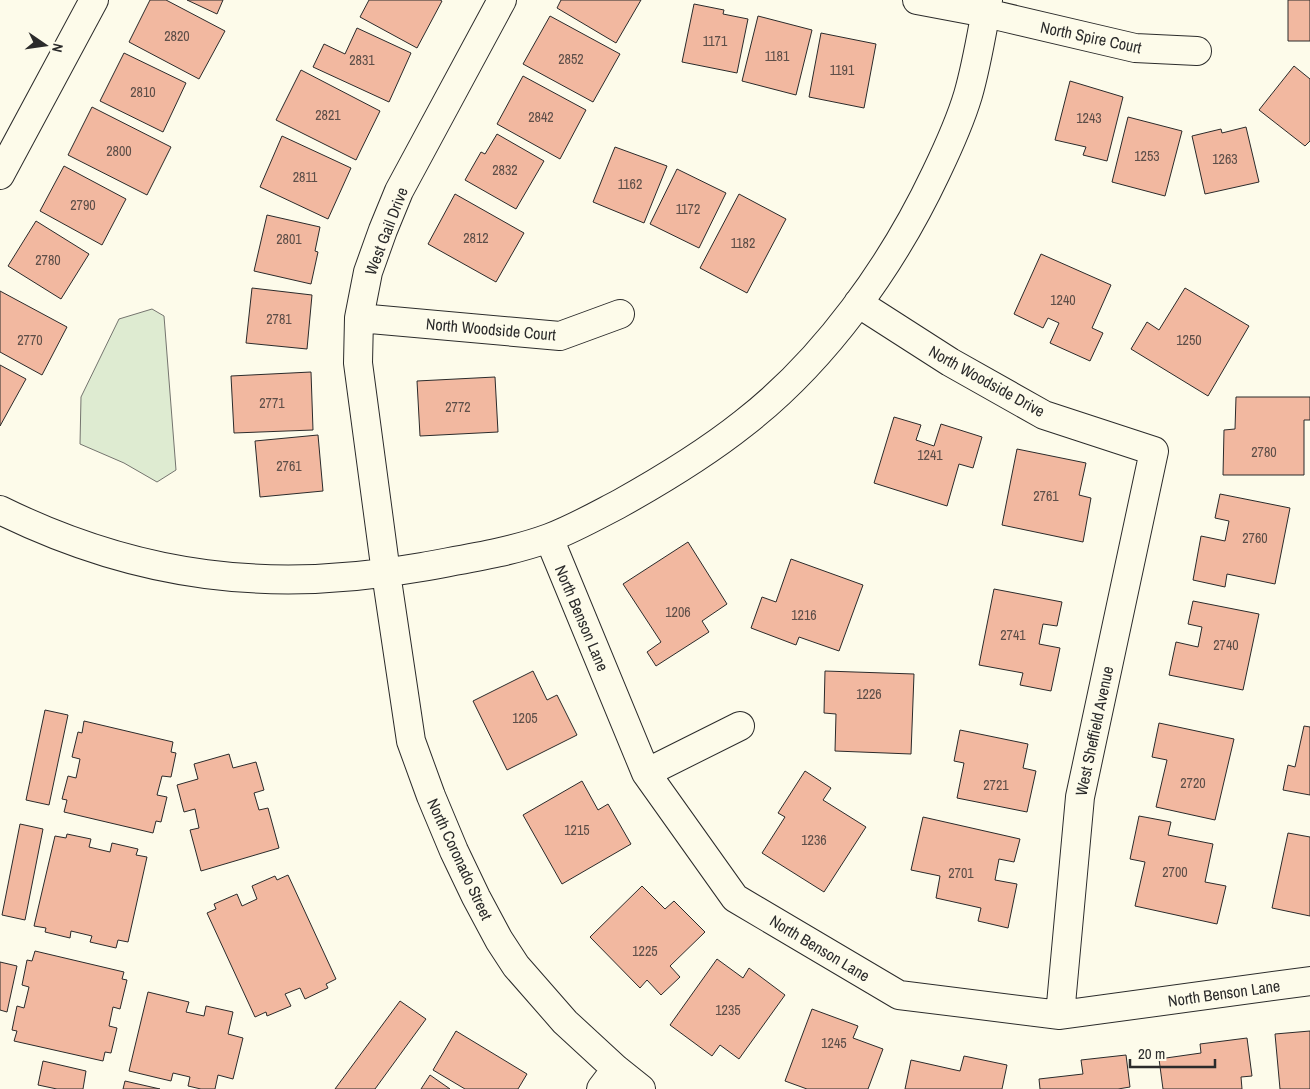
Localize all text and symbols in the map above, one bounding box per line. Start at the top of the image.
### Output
street label: North Spire Court [1038,16,1144,59]
north arrow [20,20,70,70]
house number: 2820 [164,27,190,45]
house number: 1171 [703,32,728,50]
text: N [48,42,67,54]
house number: 1181 [765,47,790,65]
house number: 2852 [558,50,584,68]
house number: 2831 [349,51,375,69]
house number: 1191 [830,61,855,79]
house number: 2810 [130,83,156,101]
house number: 2821 [315,106,341,124]
house number: 2842 [528,108,554,126]
house number: 1243 [1076,109,1102,127]
house number: 2800 [106,142,132,160]
house number: 1253 [1134,147,1160,165]
house number: 1263 [1212,150,1238,168]
house number: 2832 [492,161,518,179]
house number: 2811 [293,168,318,186]
house number: 1162 [618,175,642,193]
street label: West Gail Drive [359,184,413,278]
house number: 2790 [70,196,96,214]
house number: 1172 [676,200,700,218]
house number: 2812 [463,229,489,247]
house number: 2801 [276,230,302,248]
house number: 1182 [731,234,755,252]
house number: 2780 [35,251,61,269]
house number: 1240 [1050,291,1076,309]
house number: 2781 [266,310,292,328]
street label: North Woodside Court [425,312,557,346]
house number: 2770 [17,331,43,349]
house number: 1250 [1176,331,1202,349]
street label: North Woodside Drive [925,340,1049,422]
house number: 2771 [259,394,285,412]
house number: 2772 [445,398,471,416]
house number: 2780 [1251,443,1277,461]
house number: 1241 [917,446,943,464]
house number: 2761 [276,457,302,475]
house number: 2761 [1033,487,1059,505]
house number: 2760 [1242,529,1268,547]
street label: North Benson Lane [550,562,614,674]
house number: 1206 [665,603,691,621]
house number: 1216 [791,606,817,624]
house number: 2741 [1000,626,1026,644]
house number: 2740 [1213,636,1239,654]
street label: West Sheffield Avenue [1070,664,1118,798]
house number: 1226 [856,685,882,703]
house number: 1205 [512,709,538,727]
house number: 2720 [1180,774,1206,792]
house number: 2721 [983,776,1009,794]
street label: North Coronado Street [422,795,498,924]
house number: 1215 [564,821,590,839]
house number: 1236 [801,831,827,849]
house number: 2700 [1162,863,1188,881]
house number: 2701 [948,864,974,882]
street label: North Benson Lane [766,909,874,987]
house number: 1225 [632,942,658,960]
street label: North Benson Lane [1166,974,1282,1012]
house number: 1235 [715,1001,741,1019]
house number: 1245 [821,1034,847,1052]
scale bar [1130,1036,1215,1068]
text: 20 m [1138,1043,1165,1064]

